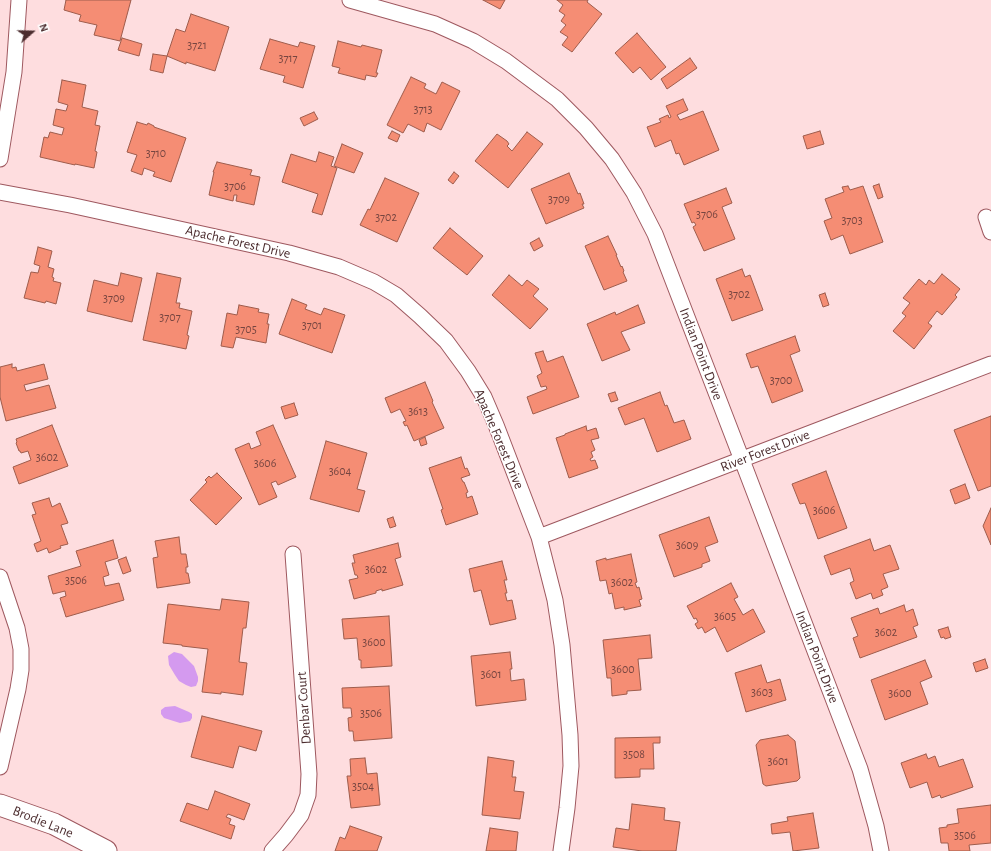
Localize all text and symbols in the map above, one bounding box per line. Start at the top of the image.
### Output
north arrow [12,12,52,52]
text: N [37,22,50,33]
house number: 3721 [187,38,207,52]
house number: 3717 [278,51,298,65]
house number: 3713 [413,102,433,116]
house number: 3710 [146,146,166,160]
house number: 3706 [224,179,246,193]
house number: 3709 [548,192,570,206]
house number: 3706 [696,207,718,221]
house number: 3702 [375,210,397,224]
house number: 3703 [841,213,863,227]
street label: Apache Forest Drive [184,222,292,262]
house number: 3702 [728,287,750,301]
house number: 3709 [103,291,125,305]
street label: Indian Point Drive [676,306,726,402]
house number: 3707 [159,310,181,324]
house number: 3701 [302,318,322,332]
house number: 3705 [235,322,257,336]
house number: 3700 [770,373,792,387]
street label: Apache Forest Drive [470,386,528,492]
house number: 3613 [408,404,428,418]
street label: River Forest Drive [718,426,812,476]
house number: 3602 [36,450,58,464]
house number: 3606 [254,456,276,470]
house number: 3604 [329,464,351,478]
house number: 3606 [813,503,835,517]
house number: 3609 [676,538,698,552]
house number: 3602 [365,562,387,576]
house number: 3506 [65,573,87,587]
house number: 3602 [611,575,633,589]
house number: 3605 [714,609,736,623]
street label: Indian Point Drive [792,609,842,705]
house number: 3602 [875,625,897,639]
house number: 3600 [362,635,386,649]
house number: 3600 [611,662,635,676]
house number: 3601 [480,667,502,681]
street label: Denbar Court [293,671,315,745]
house number: 3603 [751,685,773,699]
house number: 3600 [888,686,912,700]
house number: 3506 [360,706,382,720]
house number: 3508 [623,747,645,761]
house number: 3601 [767,754,789,768]
house number: 3504 [352,779,374,793]
street label: Brodie Lane [10,802,76,842]
house number: 3506 [954,828,976,842]

